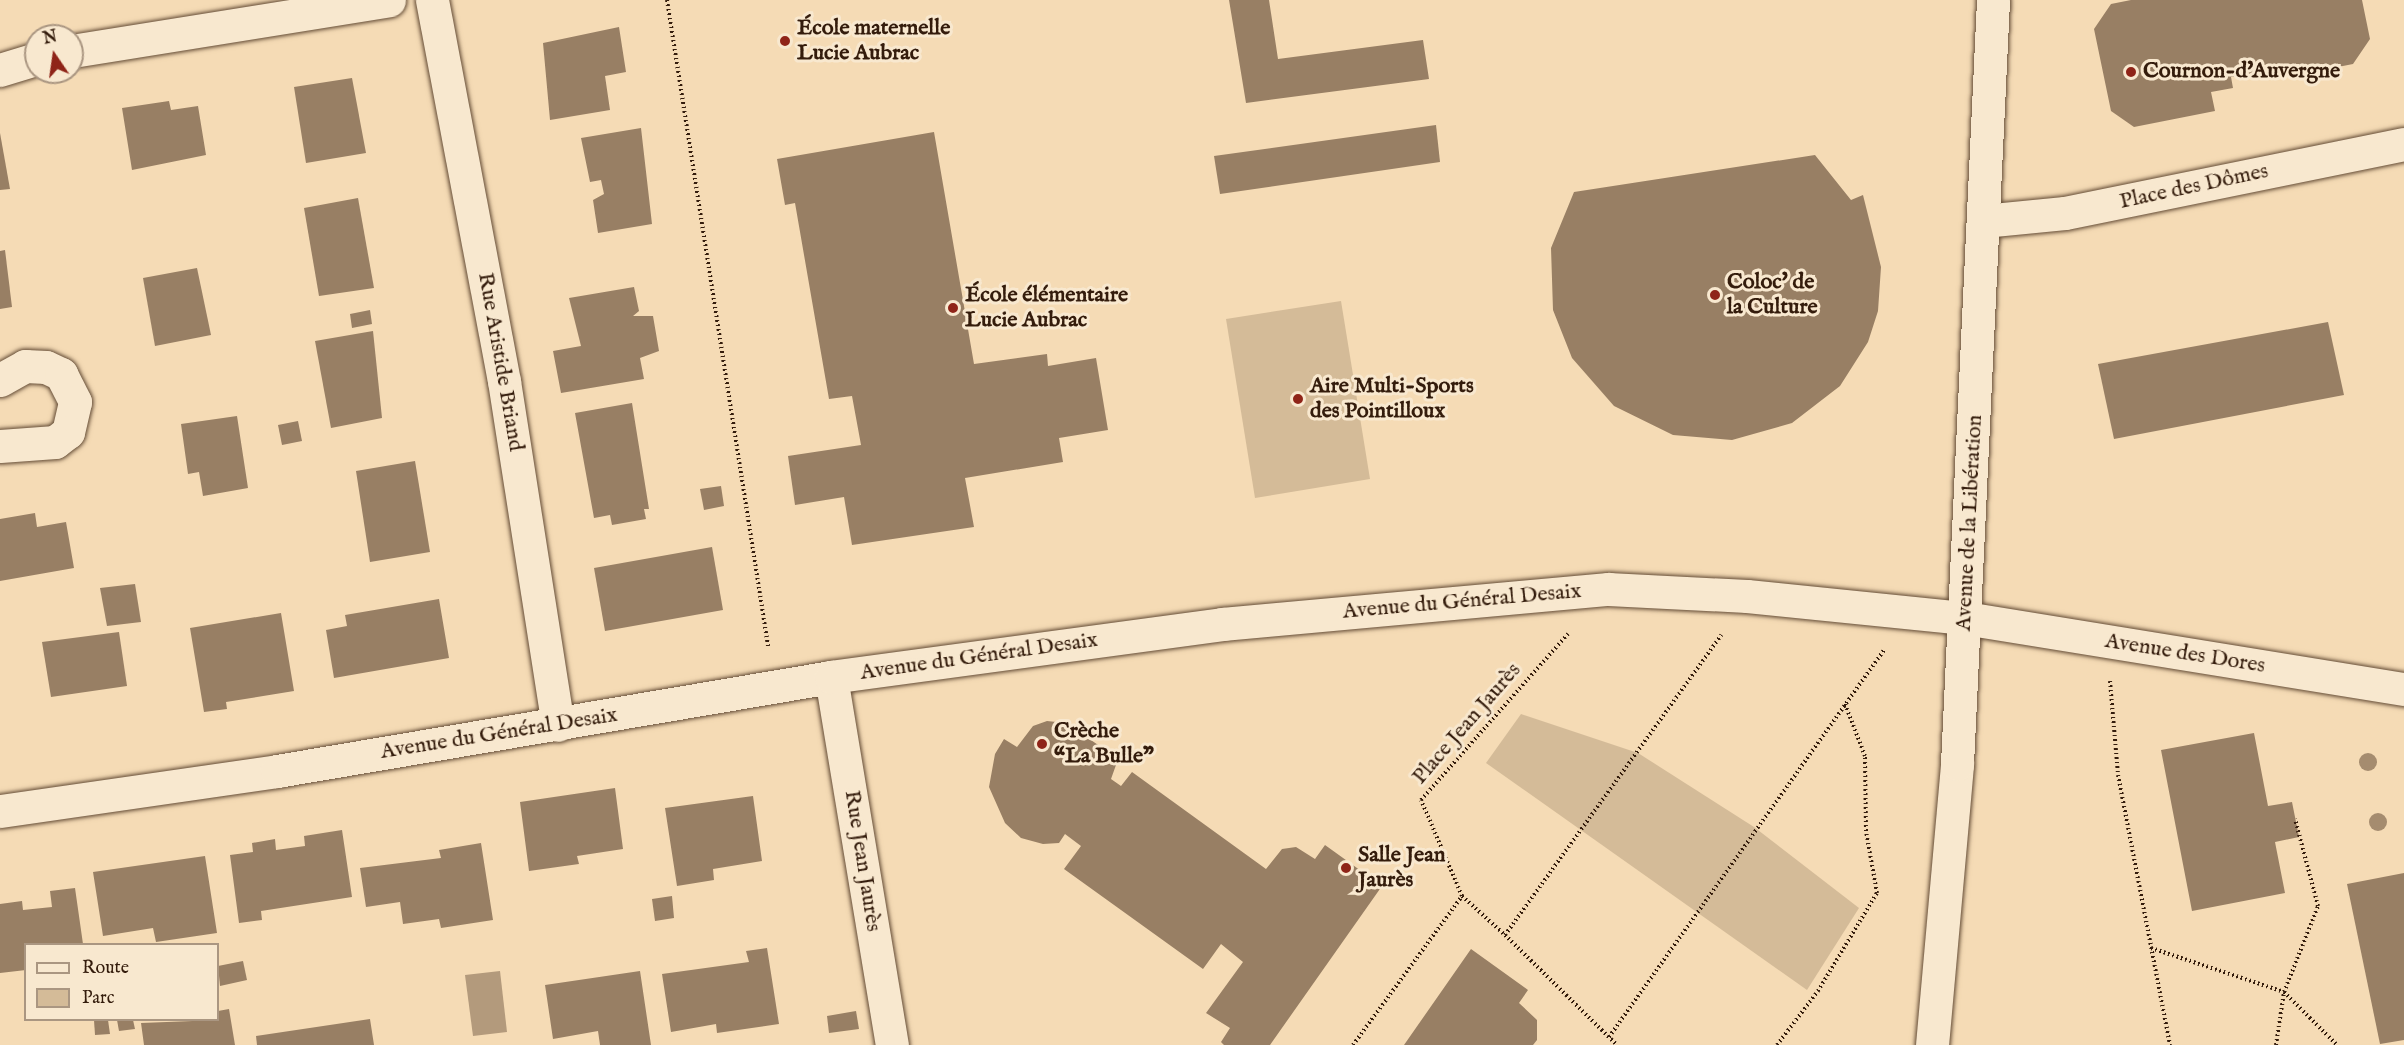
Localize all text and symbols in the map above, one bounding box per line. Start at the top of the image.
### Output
place label: École maternelle Lucie Aubrac [797,15,950,66]
north arrow [24,24,84,84]
text: N [41,27,59,50]
marker: École maternelle Lucie Aubrac [778,34,792,48]
place label: Cournon-d'Auvergne [2143,59,2340,85]
marker: Cournon-d'Auvergne [2124,65,2138,79]
street label: Place des Dômes [2117,158,2271,216]
place label: Coloc' de la Culture [1727,269,1818,320]
street label: Rue Aristide Briand [471,271,529,453]
place label: École élémentaire Lucie Aubrac [965,282,1128,334]
marker: Coloc' de la Culture [1708,288,1722,302]
marker: École élémentaire Lucie Aubrac [946,301,960,315]
place label: Aire Multi-Sports des Pointilloux [1310,373,1474,424]
marker: Aire Multi-Sports des Pointilloux [1291,392,1305,406]
street label: Avenue de la Libération [1951,414,1989,632]
street label: Avenue du Général Desaix [1342,578,1582,626]
street label: Avenue du Général Desaix [859,627,1099,687]
street label: Avenue des Dores [2103,628,2267,680]
street label: Place Jean Jaurès [1407,658,1527,790]
street label: Avenue du Général Desaix [379,702,619,766]
place label: Crèche “La Bulle” [1054,718,1154,770]
marker: Crèche “La Bulle” [1035,737,1049,751]
street label: Rue Jean Jaurès [838,788,886,934]
place label: Salle Jean Jaurès [1358,842,1445,894]
marker: Salle Jean Jaurès [1339,861,1353,875]
legend [24,943,219,1021]
text: Route [82,957,129,980]
text: Parc [82,987,114,1010]

